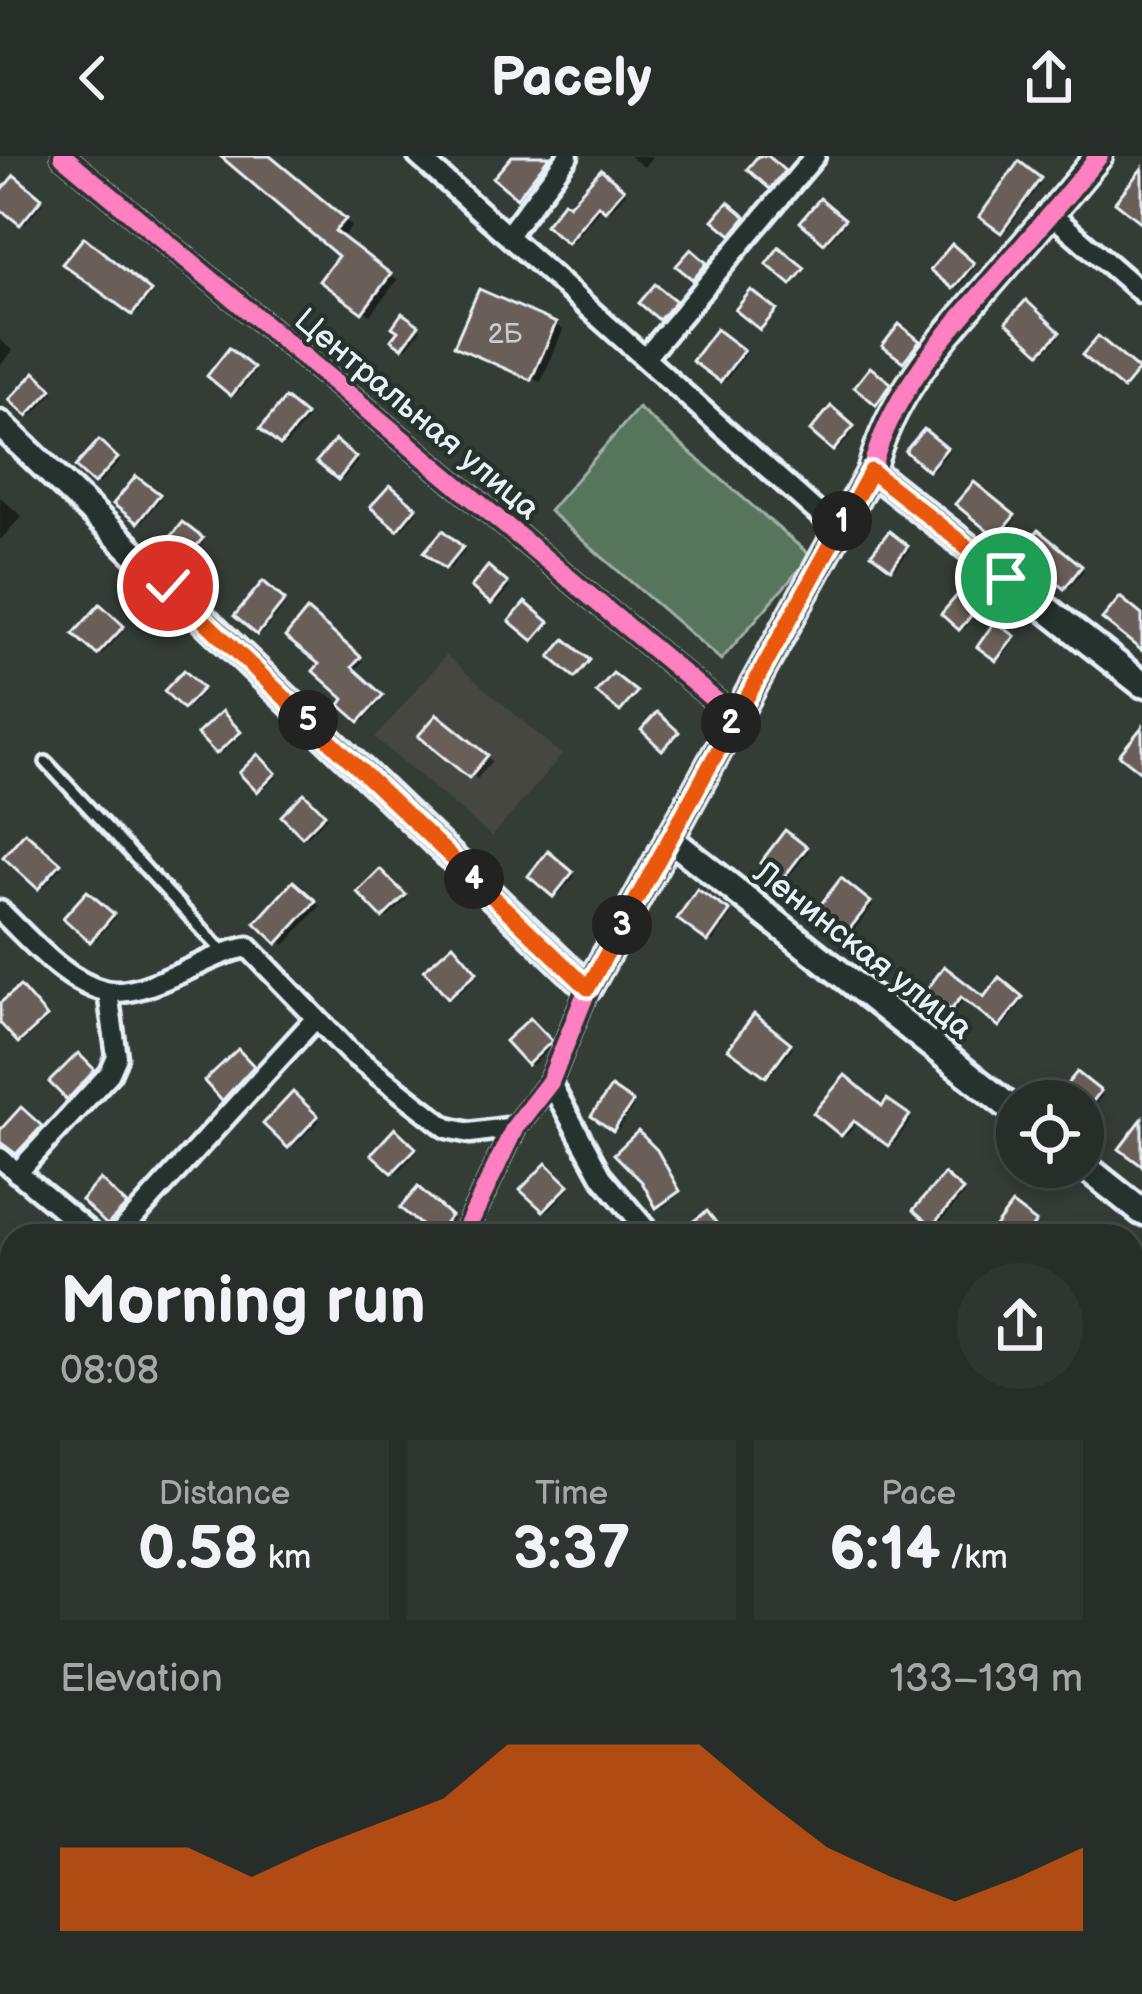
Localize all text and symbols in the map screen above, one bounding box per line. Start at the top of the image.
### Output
icon: back [60,45,126,111]
icon: share [1016,45,1082,111]
text: Pacely [490,46,652,111]
street label: Центральная улица [286,300,547,529]
house number: 2Б [488,319,523,351]
pin: 1 [812,491,872,551]
text: 1 [835,501,849,541]
pin [955,527,1057,629]
pin [117,535,219,637]
icon: arrive [973,545,1039,611]
icon: check [135,553,201,619]
pin: 5 [278,690,338,750]
pin: 2 [701,693,761,753]
text: 5 [298,700,318,740]
text: 2 [721,703,741,743]
pin: 4 [444,849,504,909]
street label: Ленинская улица [745,852,980,1048]
text: 4 [464,859,484,899]
pin: 3 [592,895,652,955]
text: 3 [612,905,632,945]
map controls [996,1080,1104,1188]
button: locate [996,1080,1104,1188]
text: Morning run [60,1263,426,1342]
button: share [957,1263,1083,1389]
text: 08:08 [60,1348,159,1395]
text: Distance [159,1474,290,1514]
text: Time [535,1474,608,1514]
text: Pace [881,1474,956,1514]
text: 0.58 [138,1514,259,1586]
text: 3:37 [513,1514,630,1586]
text: 6:14 [829,1514,941,1586]
text: km [259,1538,311,1578]
text: /km [941,1538,1008,1578]
text: Elevation [60,1656,223,1703]
text: 133–139 m [890,1656,1083,1703]

